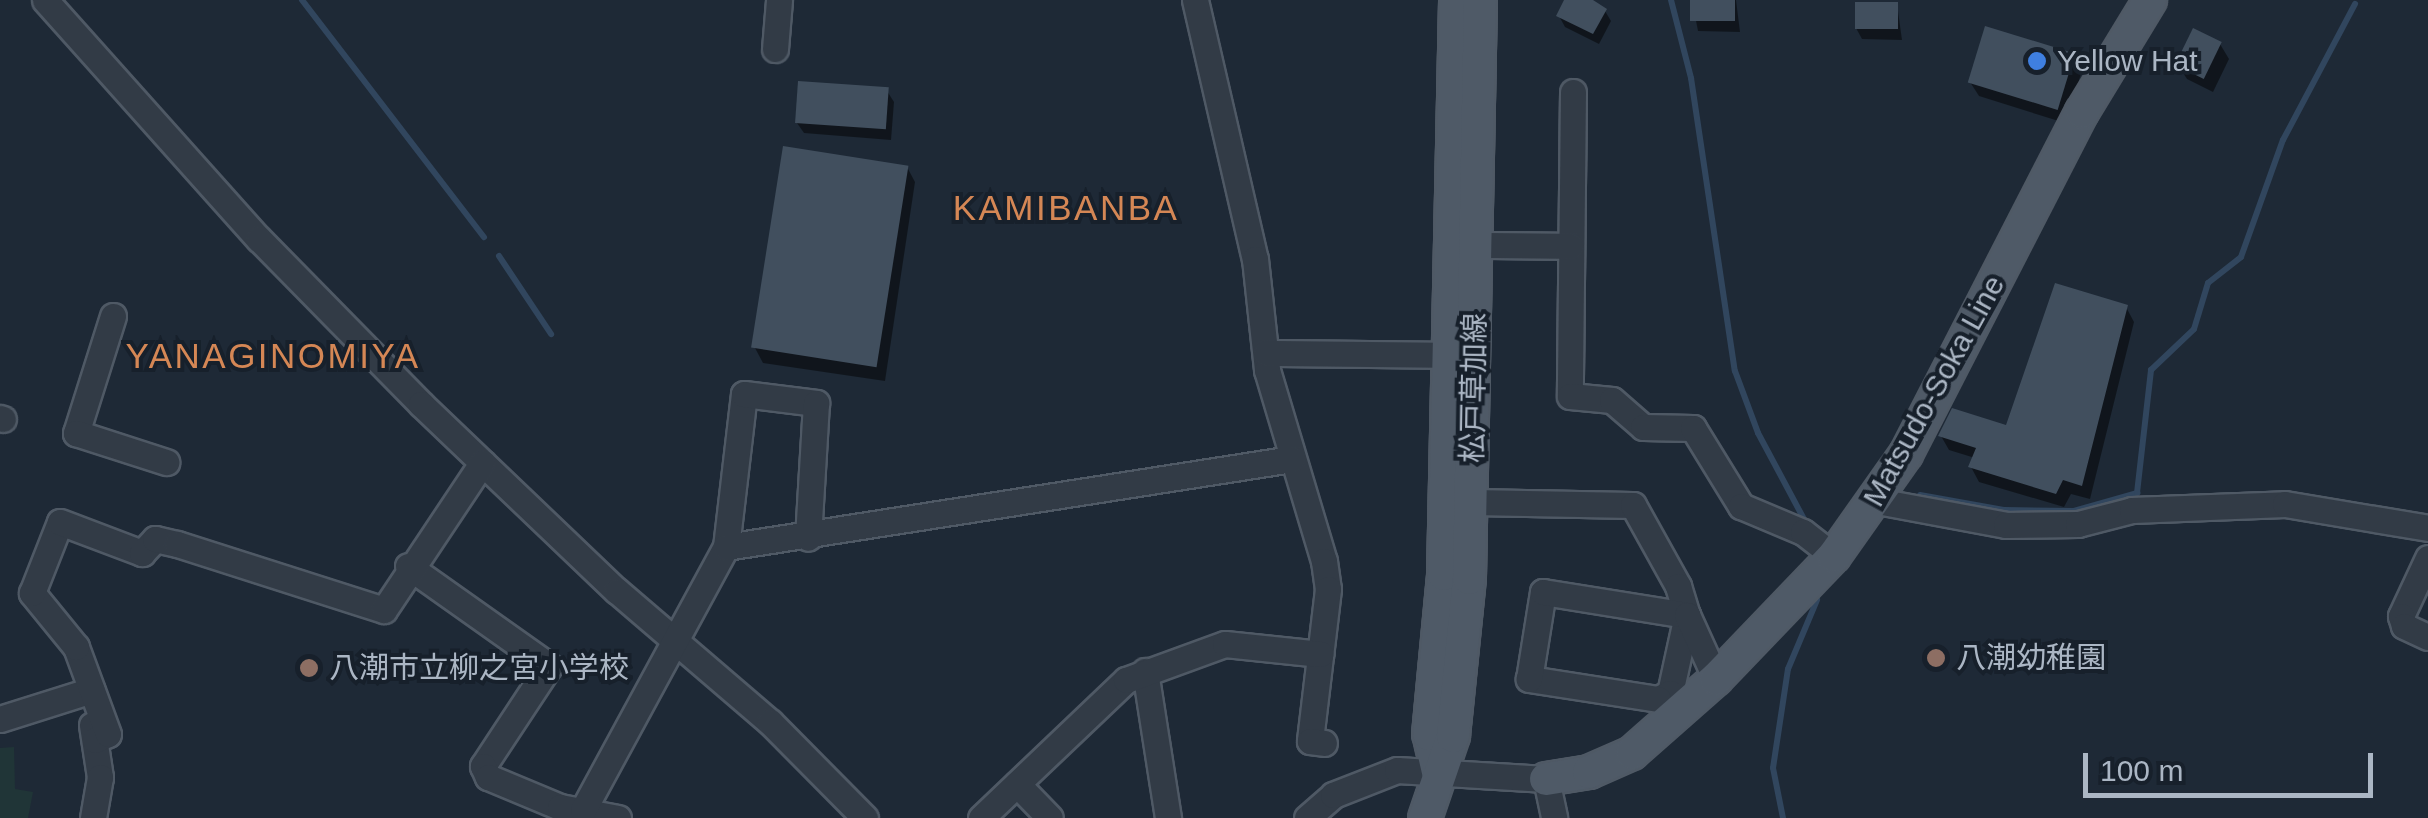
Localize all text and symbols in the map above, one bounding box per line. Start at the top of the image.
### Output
place label: Yellow Hat [2057,43,2198,79]
marker: Yellow Hat [2026,50,2048,72]
district label: KAMIBANBA [953,187,1179,229]
street label: Matsudo-Soka Line [1856,269,2012,513]
street label: 松戸草加線 [1455,313,1493,463]
district label: YANAGINOMIYA [125,335,421,377]
place label: 八潮幼稚園 [1956,640,2106,676]
marker: 八潮幼稚園 [1925,647,1947,669]
place label: 八潮市立柳之宮小学校 [329,650,629,686]
marker: 八潮市立柳之宮小学校 [298,657,320,679]
scale bar [2088,733,2378,795]
text: 100 m [2100,754,2183,787]

